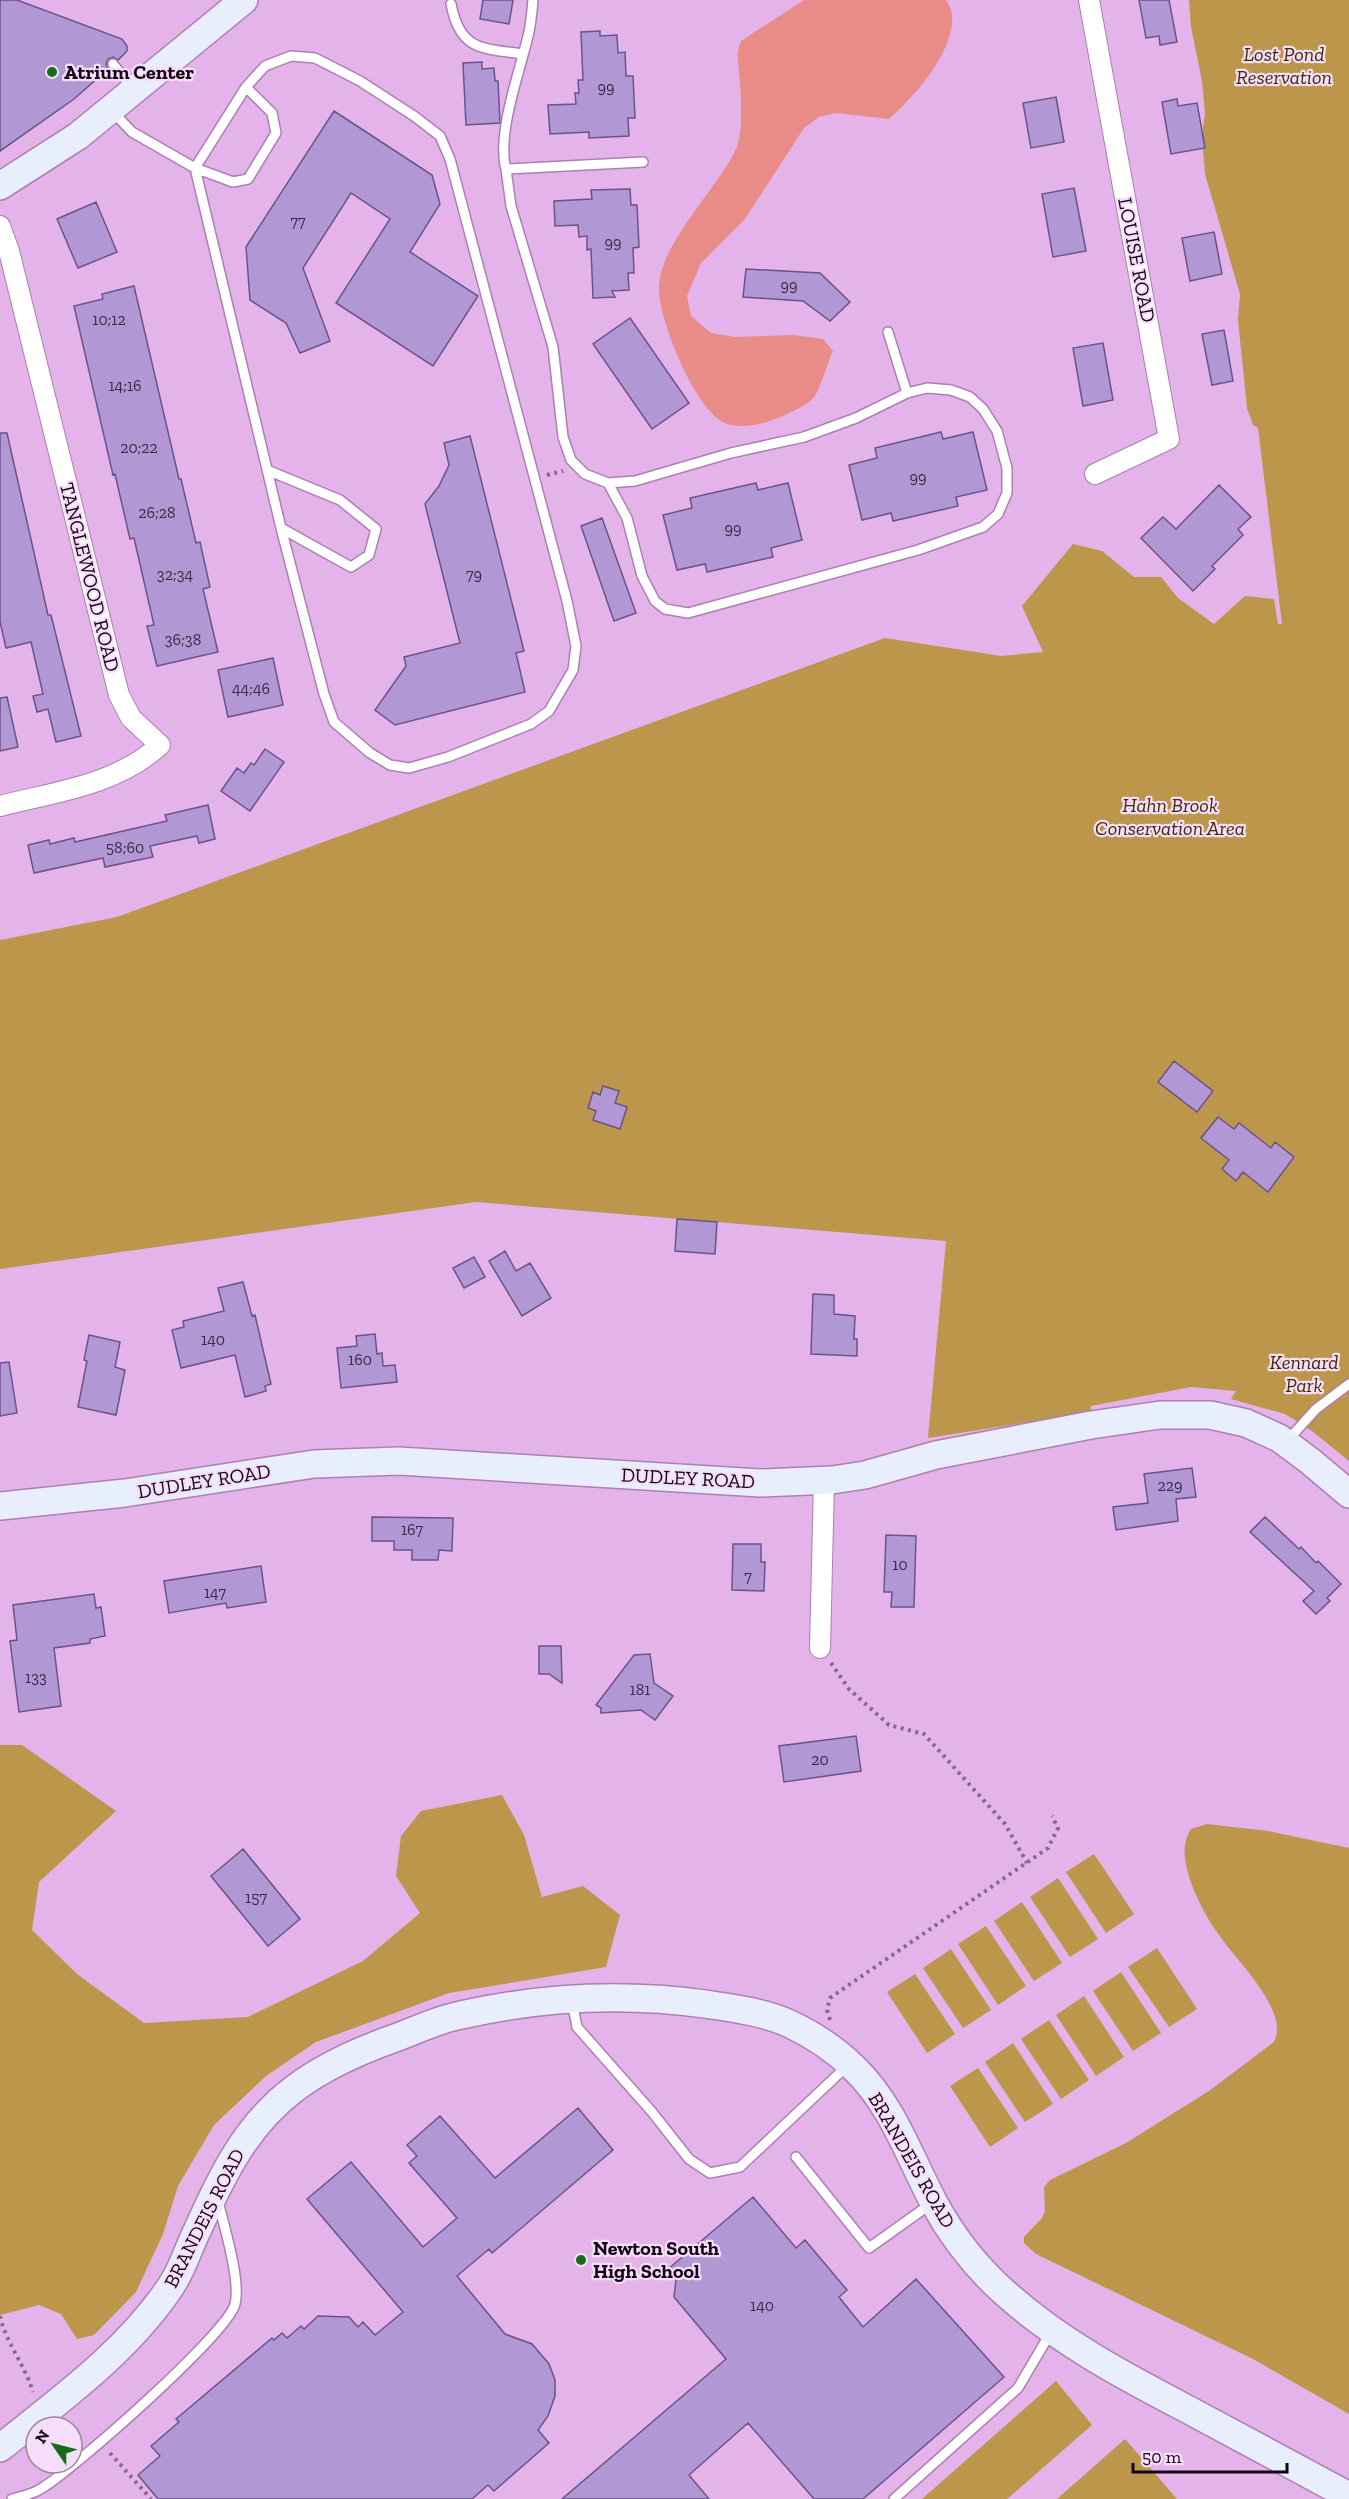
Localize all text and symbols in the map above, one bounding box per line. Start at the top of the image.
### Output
park label: Lost Pond Reservation [1236,42,1332,89]
place label: Atrium Center [64,60,194,84]
marker: Atrium Center [45,65,59,79]
house number: 99 [598,78,615,97]
street label: LOUISE ROAD [1113,196,1161,324]
house number: 77 [290,212,306,231]
house number: 99 [605,233,622,252]
house number: 99 [781,276,798,295]
house number: 10;12 [92,310,126,329]
house number: 14;16 [108,376,142,395]
house number: 20;22 [120,438,158,457]
house number: 99 [910,468,927,487]
street label: TANGLEWOOD ROAD [55,480,125,674]
house number: 26;28 [138,503,176,522]
house number: 99 [725,519,742,538]
house number: 32;34 [157,565,193,584]
house number: 79 [466,565,482,584]
house number: 36;38 [165,630,201,649]
house number: 44;46 [232,679,270,698]
park label: Hahn Brook Conservation Area [1095,793,1245,840]
house number: 58;60 [106,838,144,857]
house number: 140 [201,1330,225,1349]
house number: 160 [348,1350,372,1369]
park label: Kennard Park [1270,1350,1338,1397]
street label: DUDLEY ROAD [136,1459,272,1503]
street label: DUDLEY ROAD [620,1463,756,1493]
house number: 229 [1158,1476,1182,1495]
house number: 167 [401,1520,424,1539]
house number: 10 [892,1555,908,1574]
house number: 7 [744,1567,752,1586]
house number: 147 [204,1583,226,1602]
house number: 133 [25,1668,47,1687]
house number: 181 [630,1680,650,1699]
house number: 20 [811,1750,829,1769]
house number: 157 [245,1888,267,1907]
street label: BRANDEIS ROAD [863,2088,961,2232]
street label: BRANDEIS ROAD [159,2145,249,2291]
place label: Newton South High School [593,2236,720,2283]
marker: Newton South High School [574,2253,588,2267]
house number: 140 [750,2296,774,2315]
north arrow [24,2415,84,2475]
text: N [31,2426,53,2447]
scale bar [1133,2436,1288,2474]
text: 50 m [1142,2446,1182,2468]

